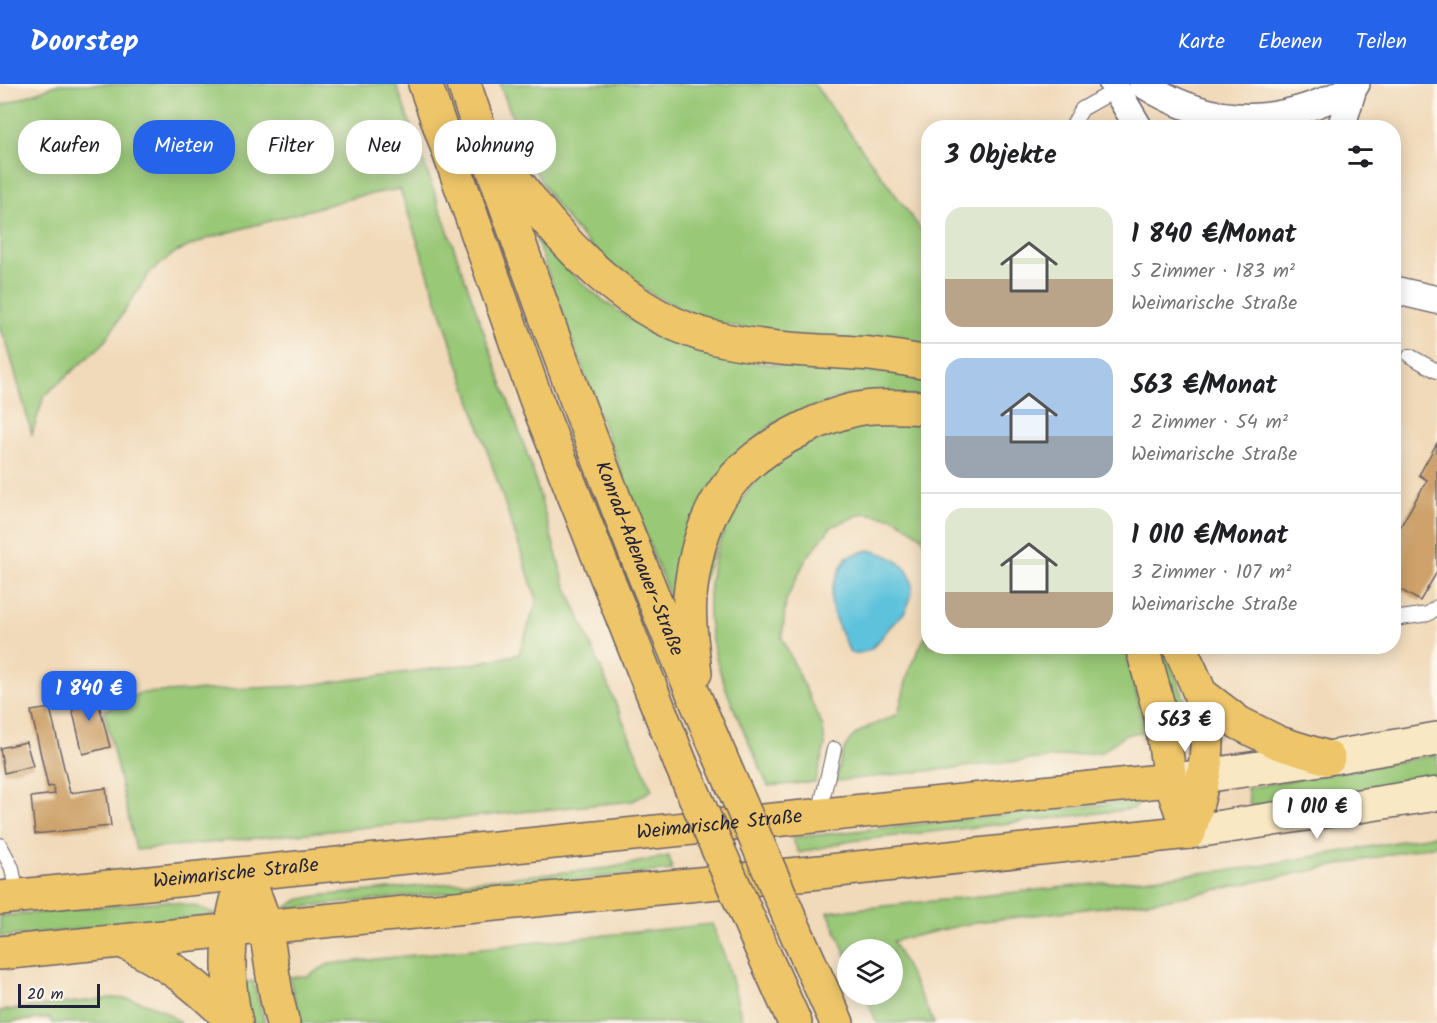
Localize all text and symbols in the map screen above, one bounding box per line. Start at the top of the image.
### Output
text: Doorstep [30,20,139,65]
text: Karte [1178,26,1225,59]
text: Ebenen [1258,26,1323,59]
text: Teilen [1356,26,1407,59]
chip: Kaufen [18,120,121,174]
chip: Mieten [133,120,235,174]
chip: Filter [247,120,334,174]
chip: Neu [346,120,422,174]
chip: Wohnung [434,120,556,174]
text: 3 Objekte [945,135,1057,177]
icon: filters [1344,140,1377,173]
text: 1 840 €/Monat [1131,214,1296,256]
icon: home [993,231,1065,303]
text: 5 Zimmer · 183 m² [1131,256,1295,288]
text: Weimarische Straße [1131,288,1297,320]
text: 563 €/Monat [1131,365,1277,407]
icon: home [993,382,1065,454]
text: 2 Zimmer · 54 m² [1131,407,1288,439]
text: Weimarische Straße [1131,439,1297,471]
street label: Konrad-Adenauer-Straße [585,457,692,661]
text: 1 010 €/Monat [1131,515,1288,557]
icon: home [993,532,1065,604]
text: 3 Zimmer · 107 m² [1131,557,1291,589]
text: Weimarische Straße [1131,589,1297,621]
pin: 1 840 € [34,671,144,722]
text: 1 840 € [55,674,123,706]
pin: 563 € [1143,702,1227,753]
text: 563 € [1159,705,1211,737]
pin: 1 010 € [1262,789,1372,840]
text: 1 010 € [1287,792,1347,824]
street label: Weimarische Straße [635,801,804,850]
street label: Weimarische Straße [151,850,320,898]
map controls [837,939,903,1005]
button: layers [837,939,903,1005]
scale bar [18,981,100,1008]
text: 20 m [27,982,63,1007]

